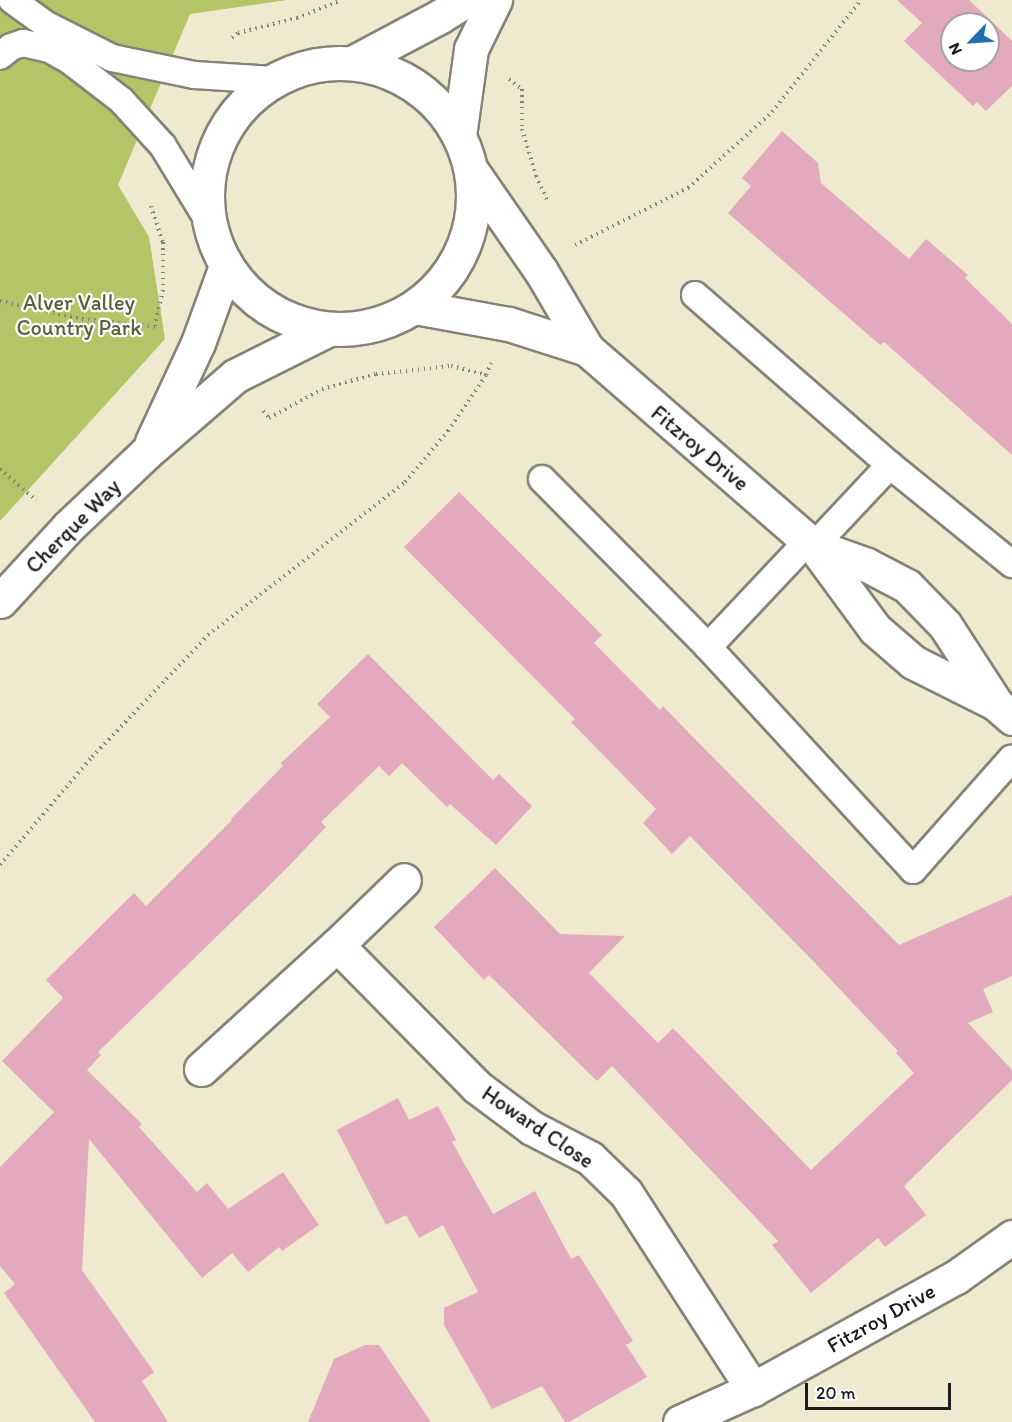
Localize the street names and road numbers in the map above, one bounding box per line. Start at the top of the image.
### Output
street label: Fitzroy Drive [646,399,754,497]
street label: Cherque Way [20,473,126,579]
street label: Howard Close [477,1080,599,1174]
street label: Fitzroy Drive [822,1277,940,1359]

